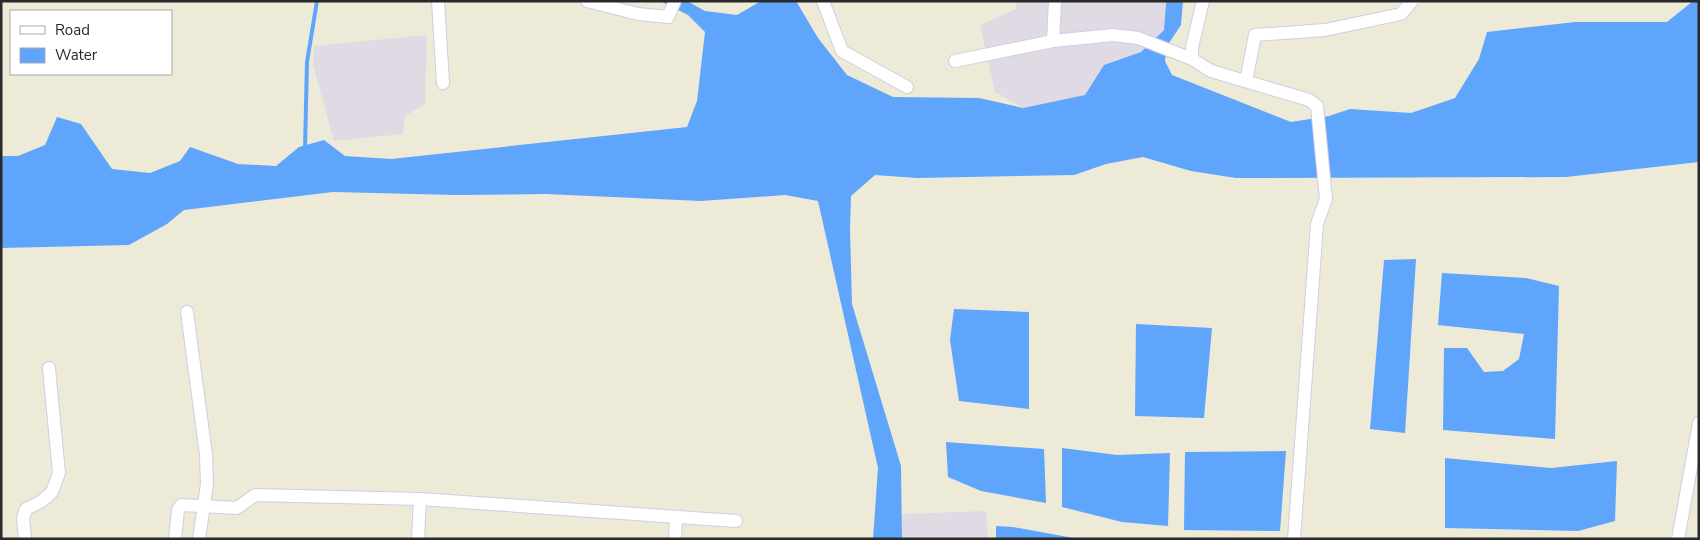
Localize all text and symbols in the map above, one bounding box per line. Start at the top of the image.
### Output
legend [10,10,172,75]
text: Road [55,20,90,40]
text: Water [55,45,98,65]

